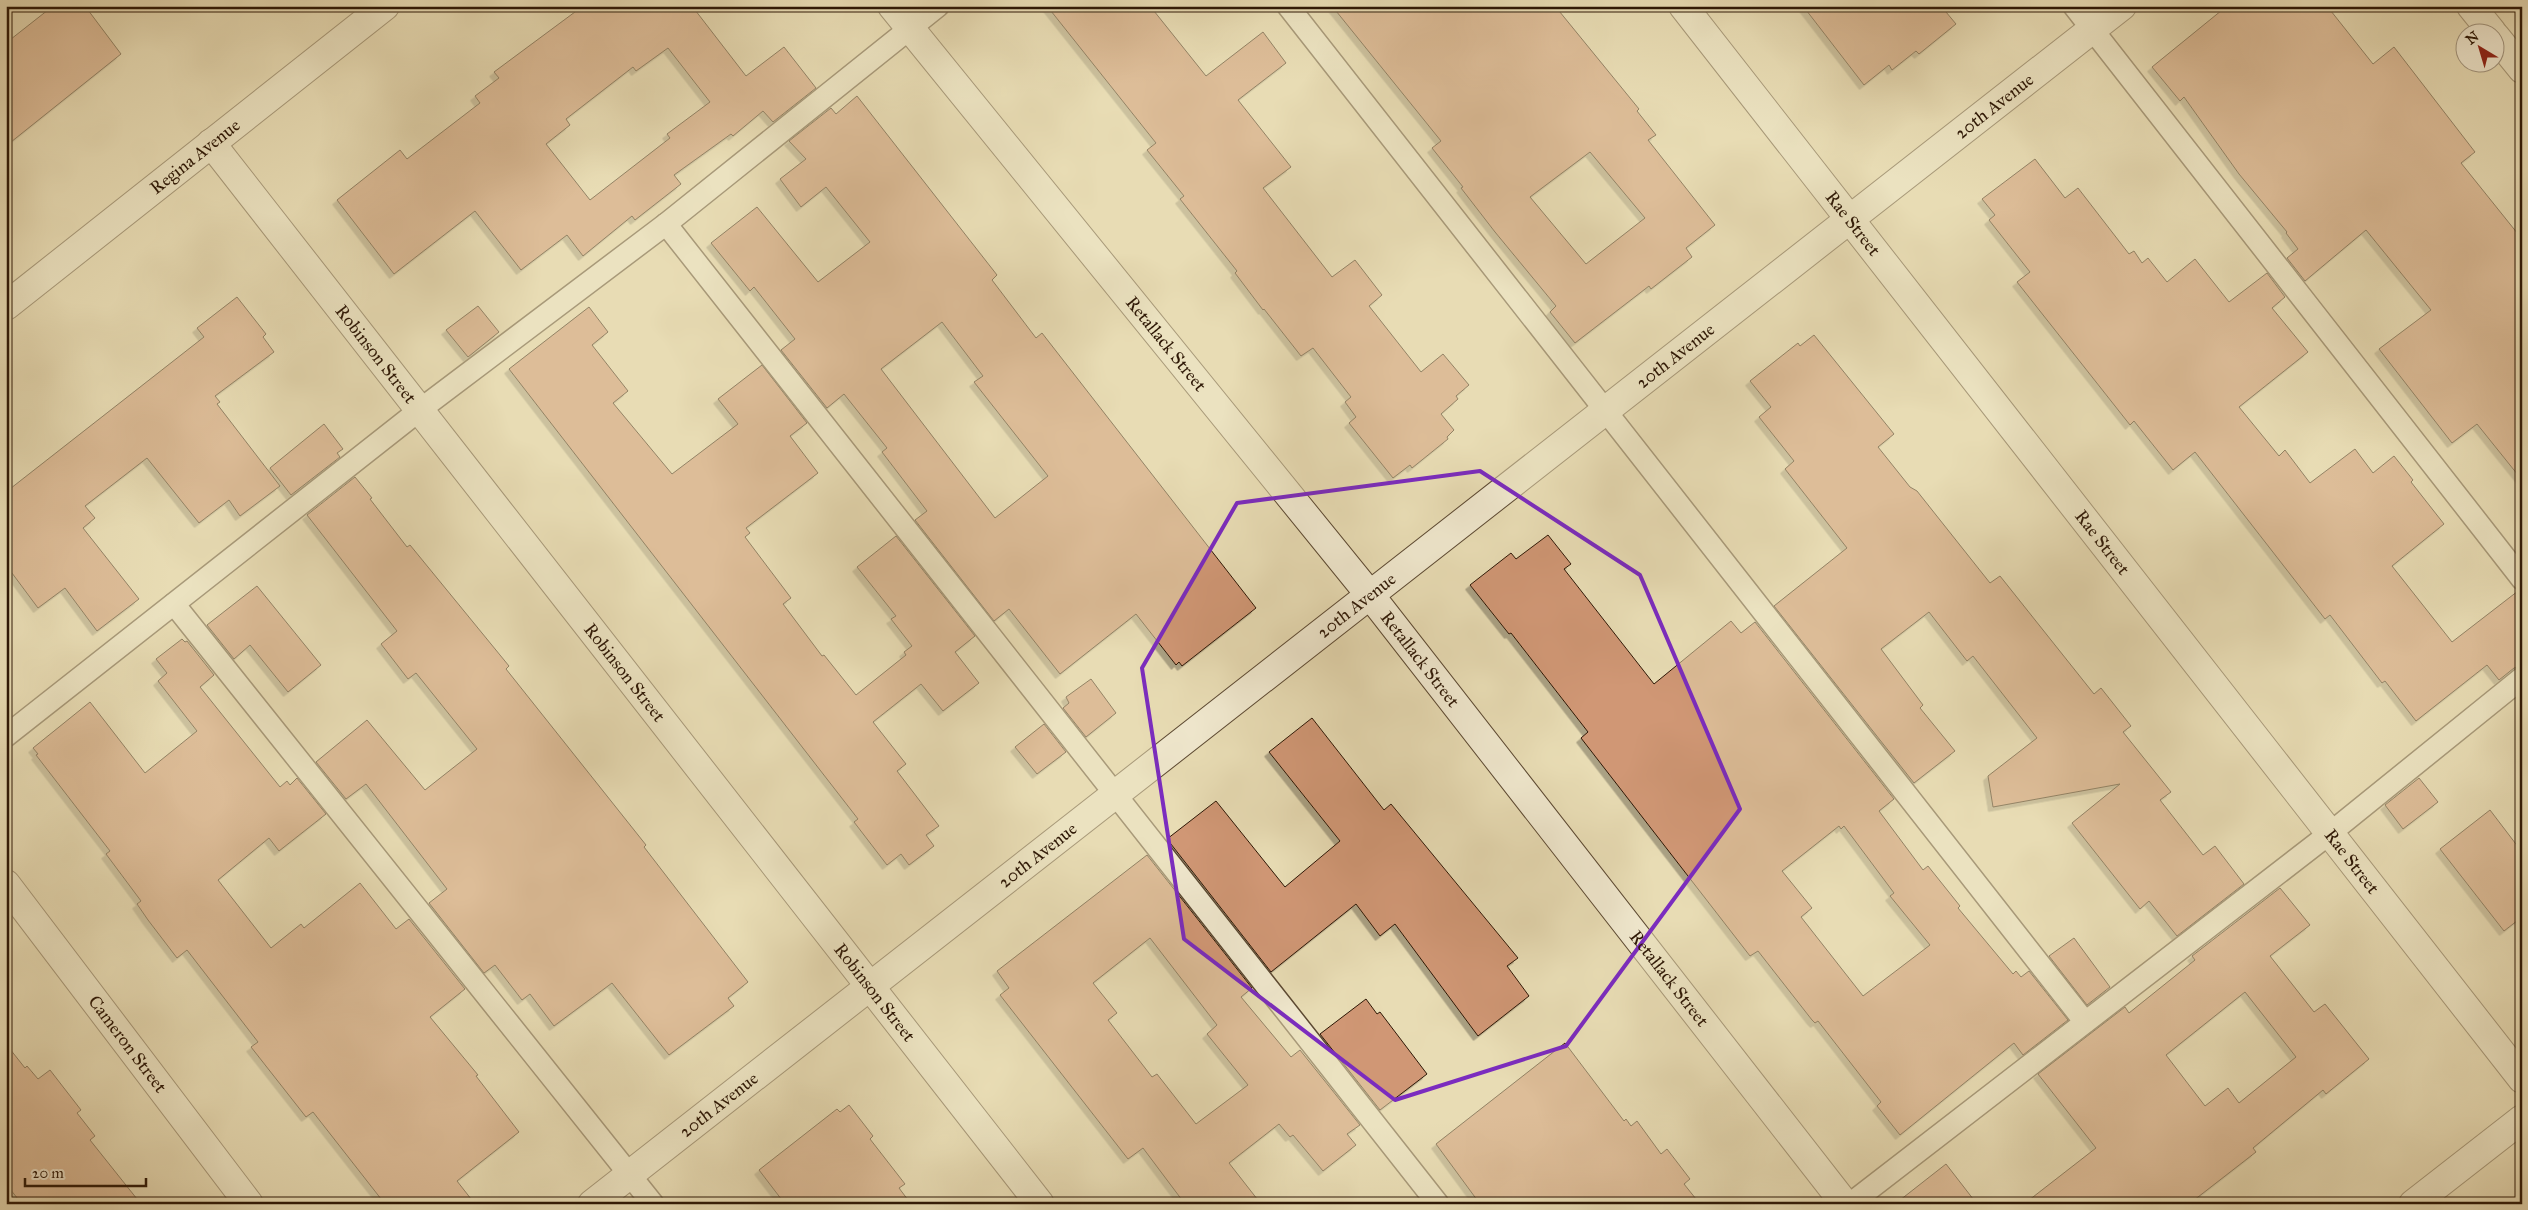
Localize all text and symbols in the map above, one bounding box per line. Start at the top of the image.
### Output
north arrow [2456,22,2506,72]
text: N [2462,28,2482,49]
street label: 20th Avenue [1951,68,2038,144]
street label: Regina Avenue [145,114,244,199]
street label: Rae Street [1821,187,1886,261]
street label: Retallack Street [1121,292,1212,396]
street label: Robinson Street [331,300,422,408]
street label: 20th Avenue [1632,318,1719,393]
street label: Rae Street [2070,506,2135,580]
street label: 20th Avenue [1313,568,1400,643]
street label: Retallack Street [1376,607,1465,712]
street label: Robinson Street [579,619,671,727]
street label: 20th Avenue [994,818,1081,893]
street label: Rae Street [2320,825,2385,899]
street label: Retallack Street [1625,926,1714,1032]
street label: Robinson Street [829,939,920,1047]
street label: Cameron Street [83,991,172,1098]
street label: 20th Avenue [675,1067,762,1142]
scale bar [25,1155,146,1187]
text: 20 m [32,1164,64,1182]

